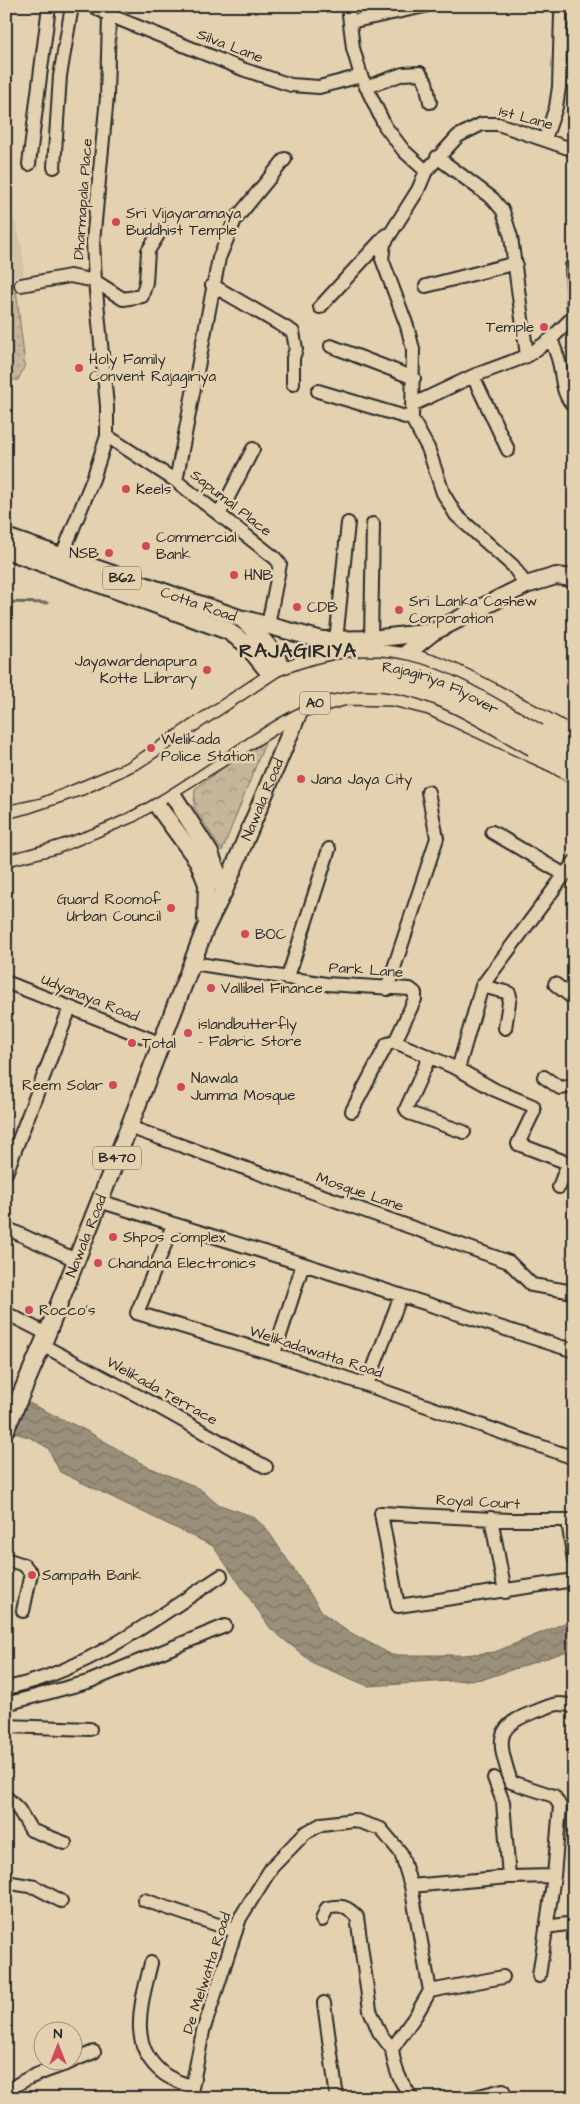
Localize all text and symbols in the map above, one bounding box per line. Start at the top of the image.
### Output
street label: Silva Lane [194,24,266,68]
street label: 1st Lane [497,101,555,135]
street label: Dharmapala Place [68,138,98,260]
place label: Sri Vijayaramaya Buddhist Temple [126,203,241,241]
marker: Sri Vijayaramaya Buddhist Temple [110,216,122,228]
place label: Temple [486,317,534,338]
marker: Temple [538,321,550,333]
place label: Holy Family Convent Rajagiriya [89,349,216,388]
marker: Holy Family Convent Rajagiriya [73,362,85,374]
street label: Sapumal Place [186,465,276,541]
place label: Keels [136,479,172,500]
marker: Keels [120,483,132,495]
place label: Commercial Bank [156,527,237,565]
marker: Commercial Bank [140,540,152,552]
place label: NSB [69,543,99,564]
marker: NSB [103,547,115,559]
place label: HNB [244,565,273,586]
road number: B62 [103,566,141,590]
marker: HNB [228,569,240,581]
street label: Cotta Road [158,581,240,627]
place label: Sri Lanka Cashew Corporation [409,591,537,629]
place label: CDB [307,597,338,618]
marker: CDB [291,601,303,613]
marker: Sri Lanka Cashew Corporation [393,604,405,616]
district label: RAJAGIRIYA [239,637,357,665]
place label: Jayawardenapura Kotte Library [75,651,197,690]
street label: Rajagiriya Flyover [381,656,503,720]
marker: Jayawardenapura Kotte Library [201,664,213,676]
road number: A0 [300,691,330,714]
place label: Welikada Police Station [161,729,255,767]
marker: Welikada Police Station [145,742,157,754]
street label: Nawala Road [236,755,289,844]
place label: Jana Jaya City [311,769,412,791]
marker: Jana Jaya City [295,773,307,785]
place label: Guard Roomof Urban Council [57,889,161,927]
marker: Guard Roomof Urban Council [165,902,177,914]
place label: BOC [255,924,287,945]
marker: BOC [239,928,251,940]
street label: Park Lane [328,957,404,983]
street label: Udyanaya Road [38,969,142,1028]
place label: Vallibel Finance [221,978,323,999]
marker: Vallibel Finance [205,982,217,994]
place label: islandbutterfly - Fabric Store [198,1014,302,1052]
marker: islandbutterfly - Fabric Store [182,1027,194,1039]
place label: Total [142,1033,176,1054]
marker: Total [126,1037,138,1049]
place label: Nawala Jumma Mosque [191,1068,295,1106]
place label: Reem Solar [22,1075,103,1096]
marker: Reem Solar [107,1079,119,1091]
marker: Nawala Jumma Mosque [175,1081,187,1093]
road number: B470 [93,1146,141,1170]
street label: Mosque Lane [313,1167,407,1217]
street label: Nawala Road [60,1191,112,1280]
place label: Shpos complex [123,1227,227,1248]
marker: Shpos complex [107,1231,119,1243]
place label: Chandana Electronics [108,1253,257,1274]
marker: Chandana Electronics [92,1257,104,1269]
place label: Rocco's [39,1300,96,1321]
marker: Rocco's [23,1304,35,1316]
street label: Welikadawatta Road [247,1321,386,1384]
street label: Welikada Terrace [103,1352,221,1430]
street label: Royal Court [435,1489,521,1516]
place label: Sampath Bank [42,1565,141,1586]
marker: Sampath Bank [26,1569,38,1581]
street label: De Melwatta Road [177,1909,237,2037]
north arrow [32,2022,82,2072]
text: N [54,2024,63,2044]

